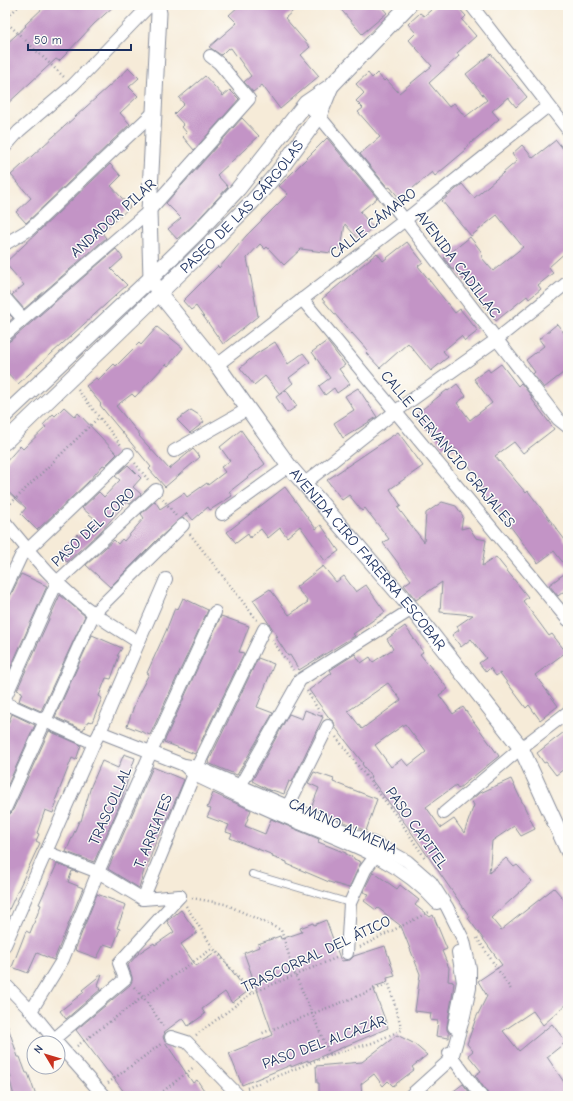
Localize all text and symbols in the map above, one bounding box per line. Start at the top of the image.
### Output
scale bar [28,26,131,52]
text: 50 m [34,33,62,47]
street label: PASEO DE LAS GÁRGOLAS [176,137,307,277]
street label: ANDADOR PILAR [66,175,160,261]
street label: CALLE CÁMARO [326,183,420,262]
street label: AVENIDA CADILLAC [412,207,504,321]
street label: CALLE GERVANCIO GRAJALES [377,367,519,531]
street label: AVENIDA CIRO FARERRA ESCOBAR [286,464,450,654]
street label: PASO DEL CORO [47,484,139,570]
street label: TRASCOLLAL [85,764,135,848]
street label: PASO CAPITEL [382,784,452,873]
street label: T. ARRIATES [130,791,176,871]
street label: CAMINO ALMENA [286,794,401,858]
street label: TRASCORRAL DEL ÁTICO [238,911,393,996]
street label: PASO DEL ALCAZÁR [259,1010,388,1073]
north arrow [26,1035,66,1075]
text: N [31,1042,46,1056]

